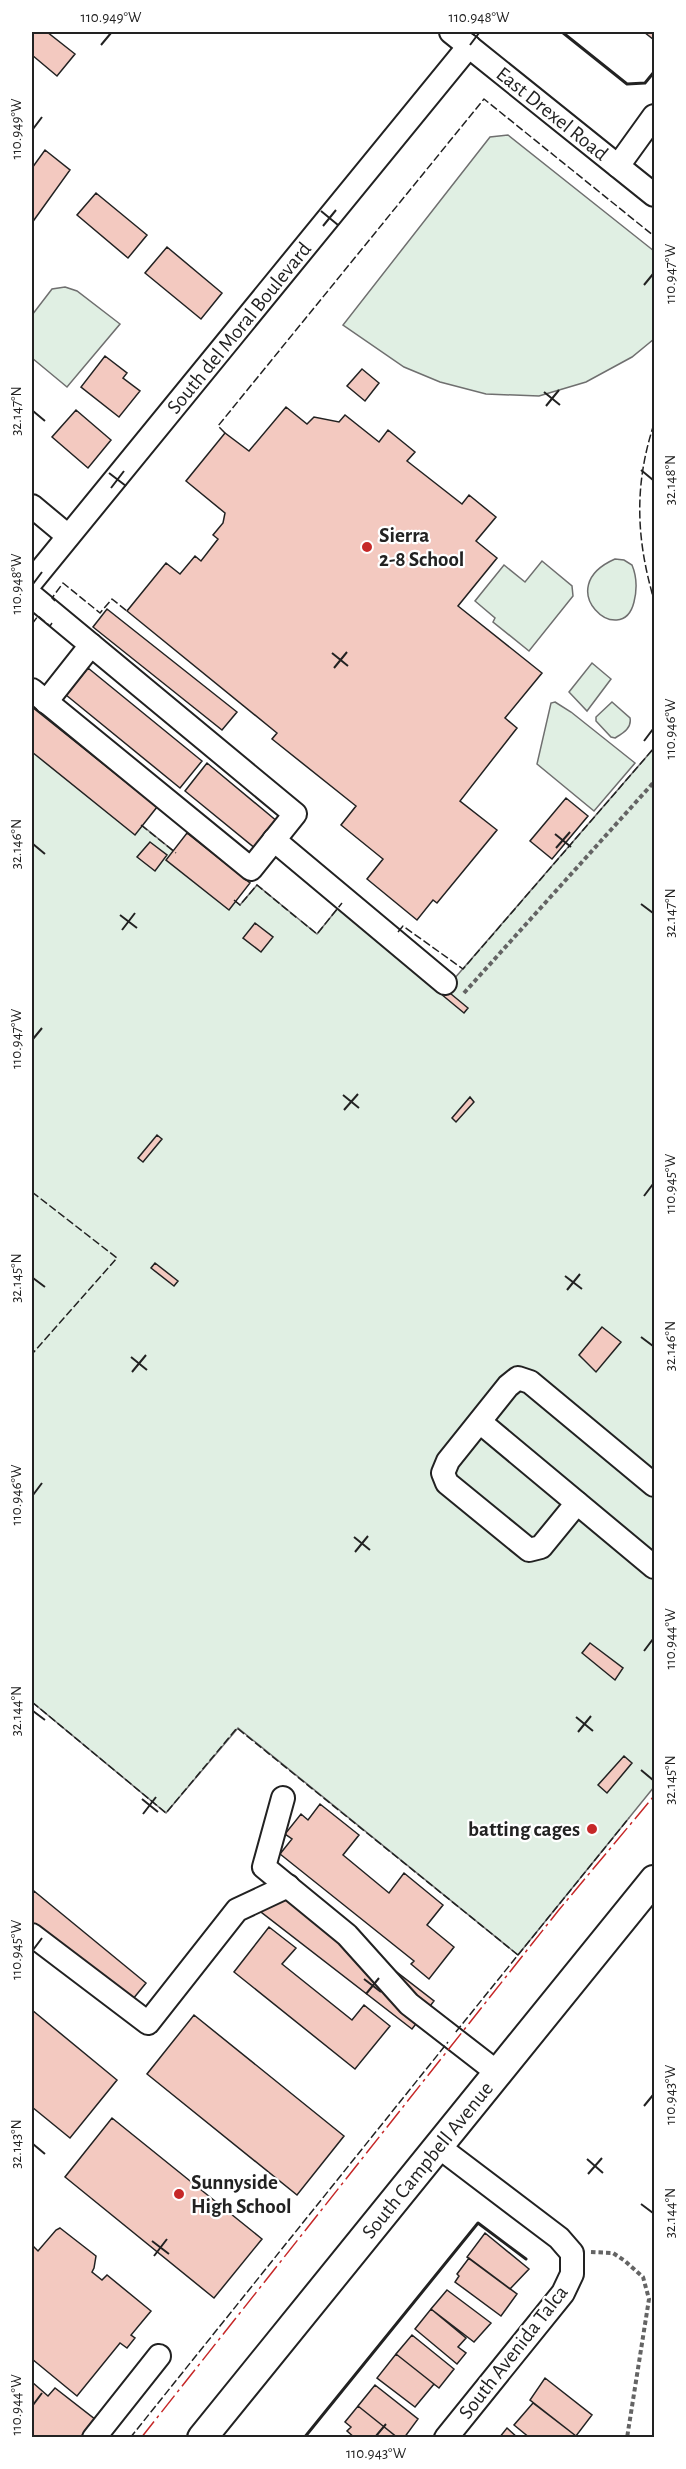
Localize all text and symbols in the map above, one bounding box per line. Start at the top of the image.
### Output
text: 110.949°W [81,10,142,25]
text: 110.948°W [448,10,510,25]
street label: East Drexel Road [492,63,612,165]
text: 110.949°W [9,98,24,160]
street label: South del Moral Boulevard [163,238,315,418]
text: 110.947°W [663,243,678,304]
text: 32.147°N [9,386,24,436]
text: 32.148°N [663,455,678,505]
place label: Sierra 2-8 School [379,525,464,570]
marker: Sierra 2-8 School [360,540,374,554]
text: 110.948°W [9,553,24,615]
text: 110.946°W [663,698,678,760]
text: 32.146°N [9,819,24,869]
text: 32.147°N [663,888,678,938]
text: 110.947°W [9,1008,24,1069]
text: 110.945°W [663,1153,678,1214]
text: 32.145°N [9,1253,24,1303]
text: 32.146°N [663,1321,678,1371]
text: 110.946°W [9,1464,24,1526]
text: 110.944°W [663,1608,678,1670]
text: 32.144°N [9,1686,24,1736]
text: 32.145°N [663,1755,678,1805]
place label: batting cages [468,1819,580,1840]
marker: batting cages [585,1822,599,1836]
text: 110.945°W [9,1919,24,1980]
text: 110.943°W [663,2064,678,2125]
street label: South Campbell Avenue [358,2078,497,2243]
text: 32.143°N [9,2119,24,2169]
place label: Sunnyside High School [191,2172,292,2217]
marker: Sunnyside High School [172,2187,186,2201]
text: 32.144°N [663,2188,678,2238]
street label: South Avenida Talca [455,2281,572,2423]
text: 110.944°W [9,2374,24,2436]
text: 110.943°W [346,2446,407,2461]

